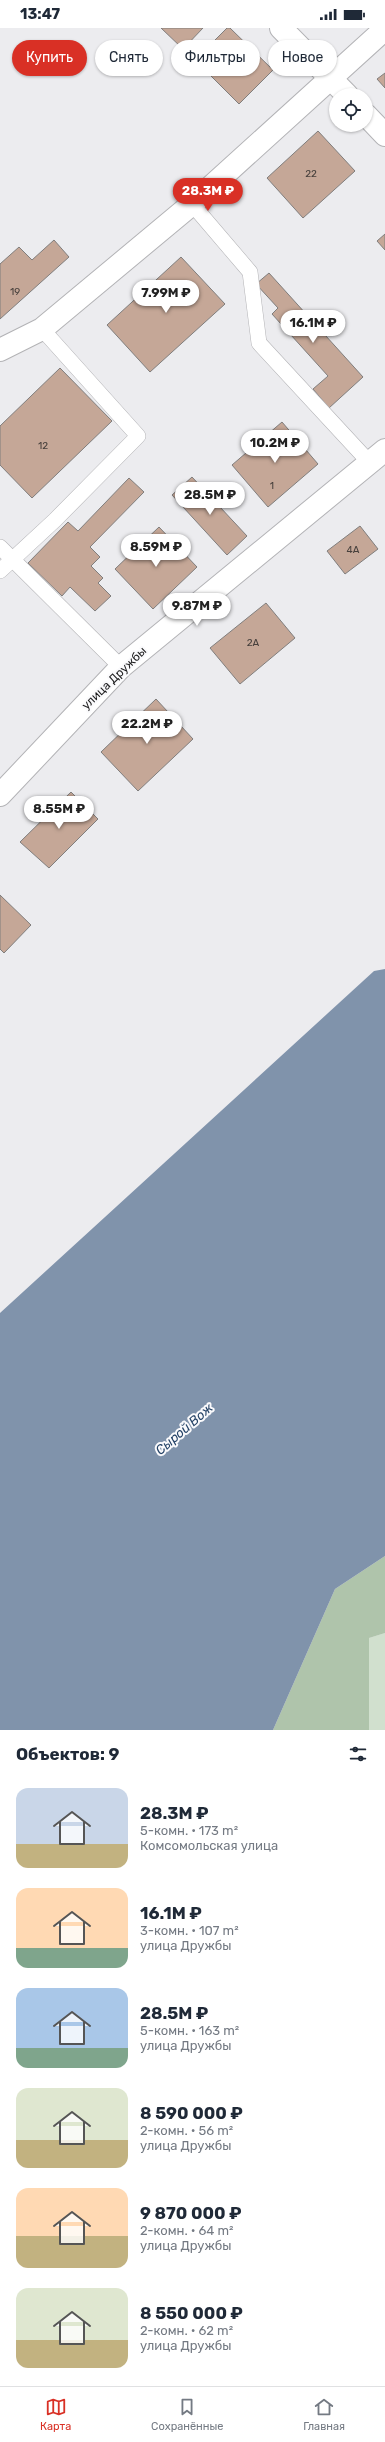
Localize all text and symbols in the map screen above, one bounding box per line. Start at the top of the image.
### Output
text: 13:47 [20,5,60,23]
chip: Купить [12,40,87,76]
chip: Снять [95,40,163,76]
chip: Фильтры [171,40,260,76]
chip: Новое [268,40,337,76]
map controls [329,88,373,132]
button: locate [329,88,373,132]
house number: 22 [305,168,317,180]
pin: 28.3M ₽ [171,178,245,212]
text: 28.3M ₽ [182,183,234,198]
pin: 7.99M ₽ [129,280,203,314]
text: 7.99M ₽ [141,285,191,300]
house number: 19 [10,286,20,298]
pin: 16.1M ₽ [276,310,350,344]
text: 16.1M ₽ [289,315,337,330]
pin: 10.2M ₽ [238,430,312,464]
text: 10.2M ₽ [250,435,300,450]
house number: 12 [38,440,48,452]
house number: 1 [270,480,274,492]
pin: 28.5M ₽ [173,482,247,516]
text: 28.5M ₽ [184,487,236,502]
pin: 8.59M ₽ [119,534,193,568]
text: 8.59M ₽ [130,539,182,554]
house number: 4А [347,544,360,556]
pin: 9.87M ₽ [160,593,234,627]
text: 9.87M ₽ [172,598,222,613]
house number: 2А [247,637,260,649]
street label: улица Дружбы [79,644,149,712]
pin: 22.2M ₽ [110,711,184,745]
text: 22.2M ₽ [121,716,173,731]
pin: 8.55M ₽ [22,796,96,830]
text: 8.55M ₽ [33,801,85,816]
water label: Сырой Вож [152,1400,216,1458]
icon: filters [347,1743,369,1765]
text: Объектов: 9 [16,1744,119,1764]
text: 28.3M ₽ [140,1803,208,1823]
icon: home [48,1804,96,1852]
text: 5-комн. · 173 m² [140,1823,238,1838]
text: Комсомольская улица [140,1838,278,1853]
text: 16.1M ₽ [140,1903,202,1923]
icon: home [48,1904,96,1952]
text: 3-комн. · 107 m² [140,1923,239,1938]
text: улица Дружбы [140,1938,232,1953]
text: 28.5M ₽ [140,2003,208,2023]
icon: home [48,2004,96,2052]
text: 5-комн. · 163 m² [140,2023,239,2038]
text: улица Дружбы [140,2038,232,2053]
text: 8 590 000 ₽ [140,2103,243,2123]
icon: home [48,2104,96,2152]
text: 2-комн. · 56 m² [140,2123,233,2138]
text: улица Дружбы [140,2138,232,2153]
text: 9 870 000 ₽ [140,2203,242,2223]
icon: home [48,2204,96,2252]
text: 2-комн. · 64 m² [140,2223,234,2238]
text: улица Дружбы [140,2238,232,2253]
text: 8 550 000 ₽ [140,2303,243,2323]
icon: home [48,2304,96,2352]
text: 2-комн. · 62 m² [140,2323,233,2338]
text: улица Дружбы [140,2338,232,2353]
tab: Карта [40,2396,71,2433]
tab: Сохранённые [151,2396,223,2433]
tab: Главная [303,2396,345,2433]

